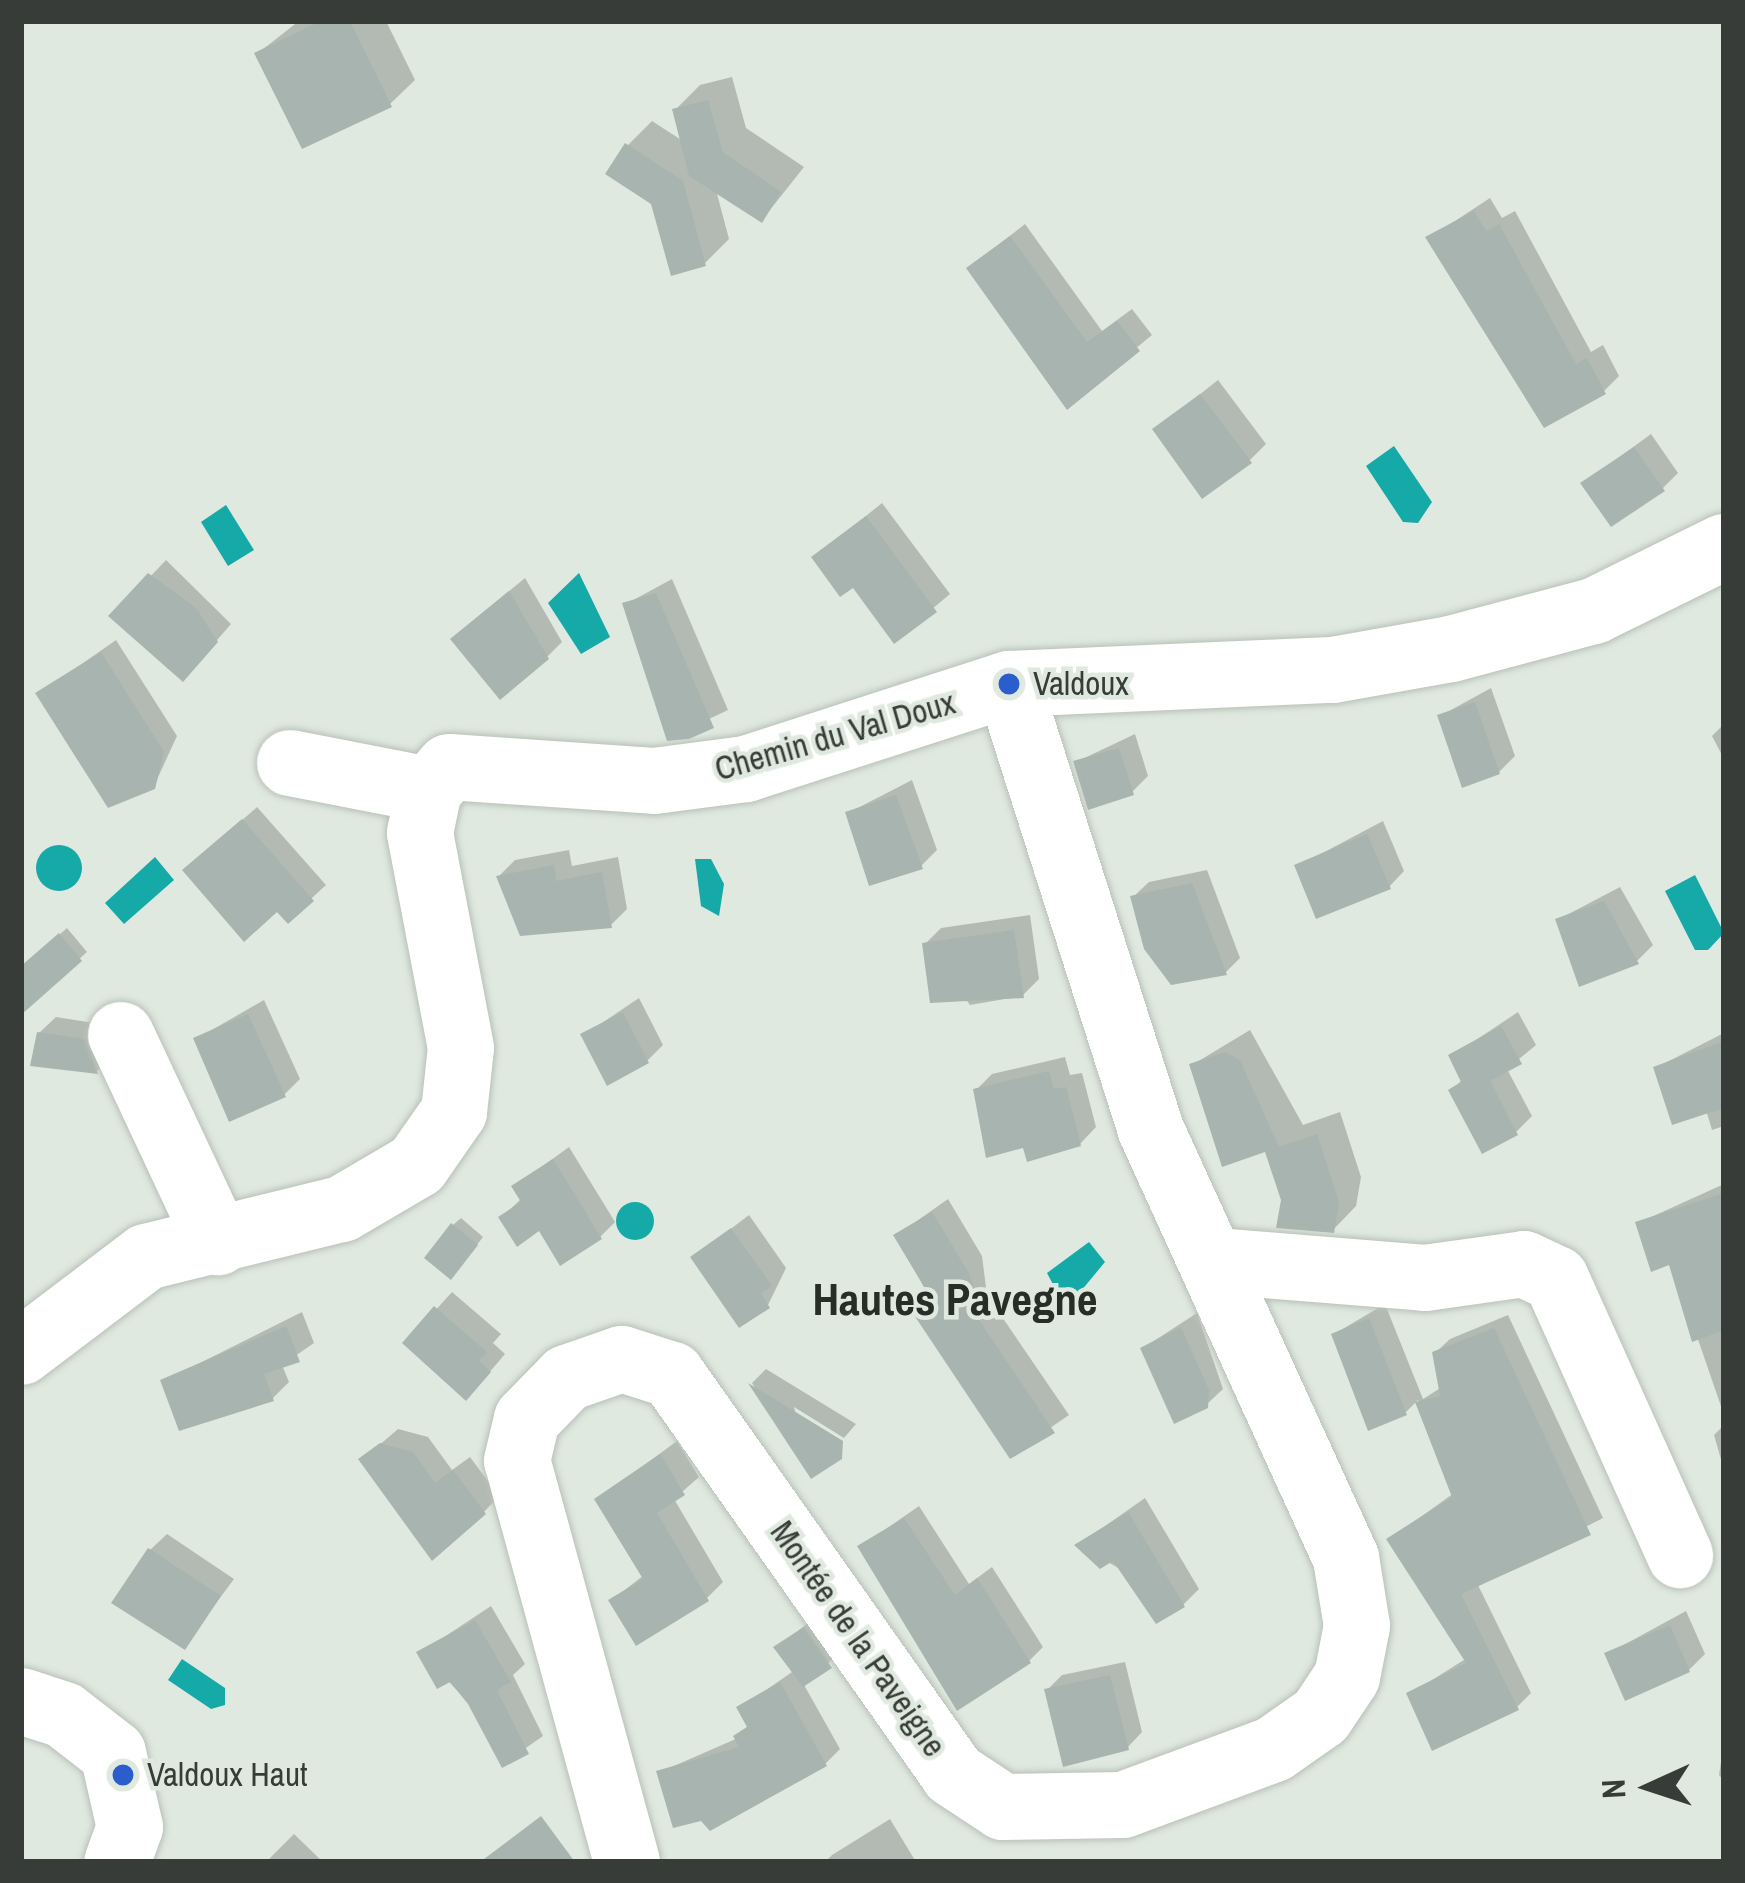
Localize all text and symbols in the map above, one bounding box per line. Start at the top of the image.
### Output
place label: Valdoux [1033,664,1129,704]
marker: Valdoux [996,671,1022,697]
street label: Chemin du Val Doux [710,683,960,789]
district label: Hautes Pavegne [812,1272,1098,1326]
street label: Montée de la Paveigne [762,1514,954,1764]
north arrow [1589,1727,1709,1847]
place label: Valdoux Haut [147,1755,307,1795]
marker: Valdoux Haut [110,1762,136,1788]
text: N [1591,1778,1636,1800]

